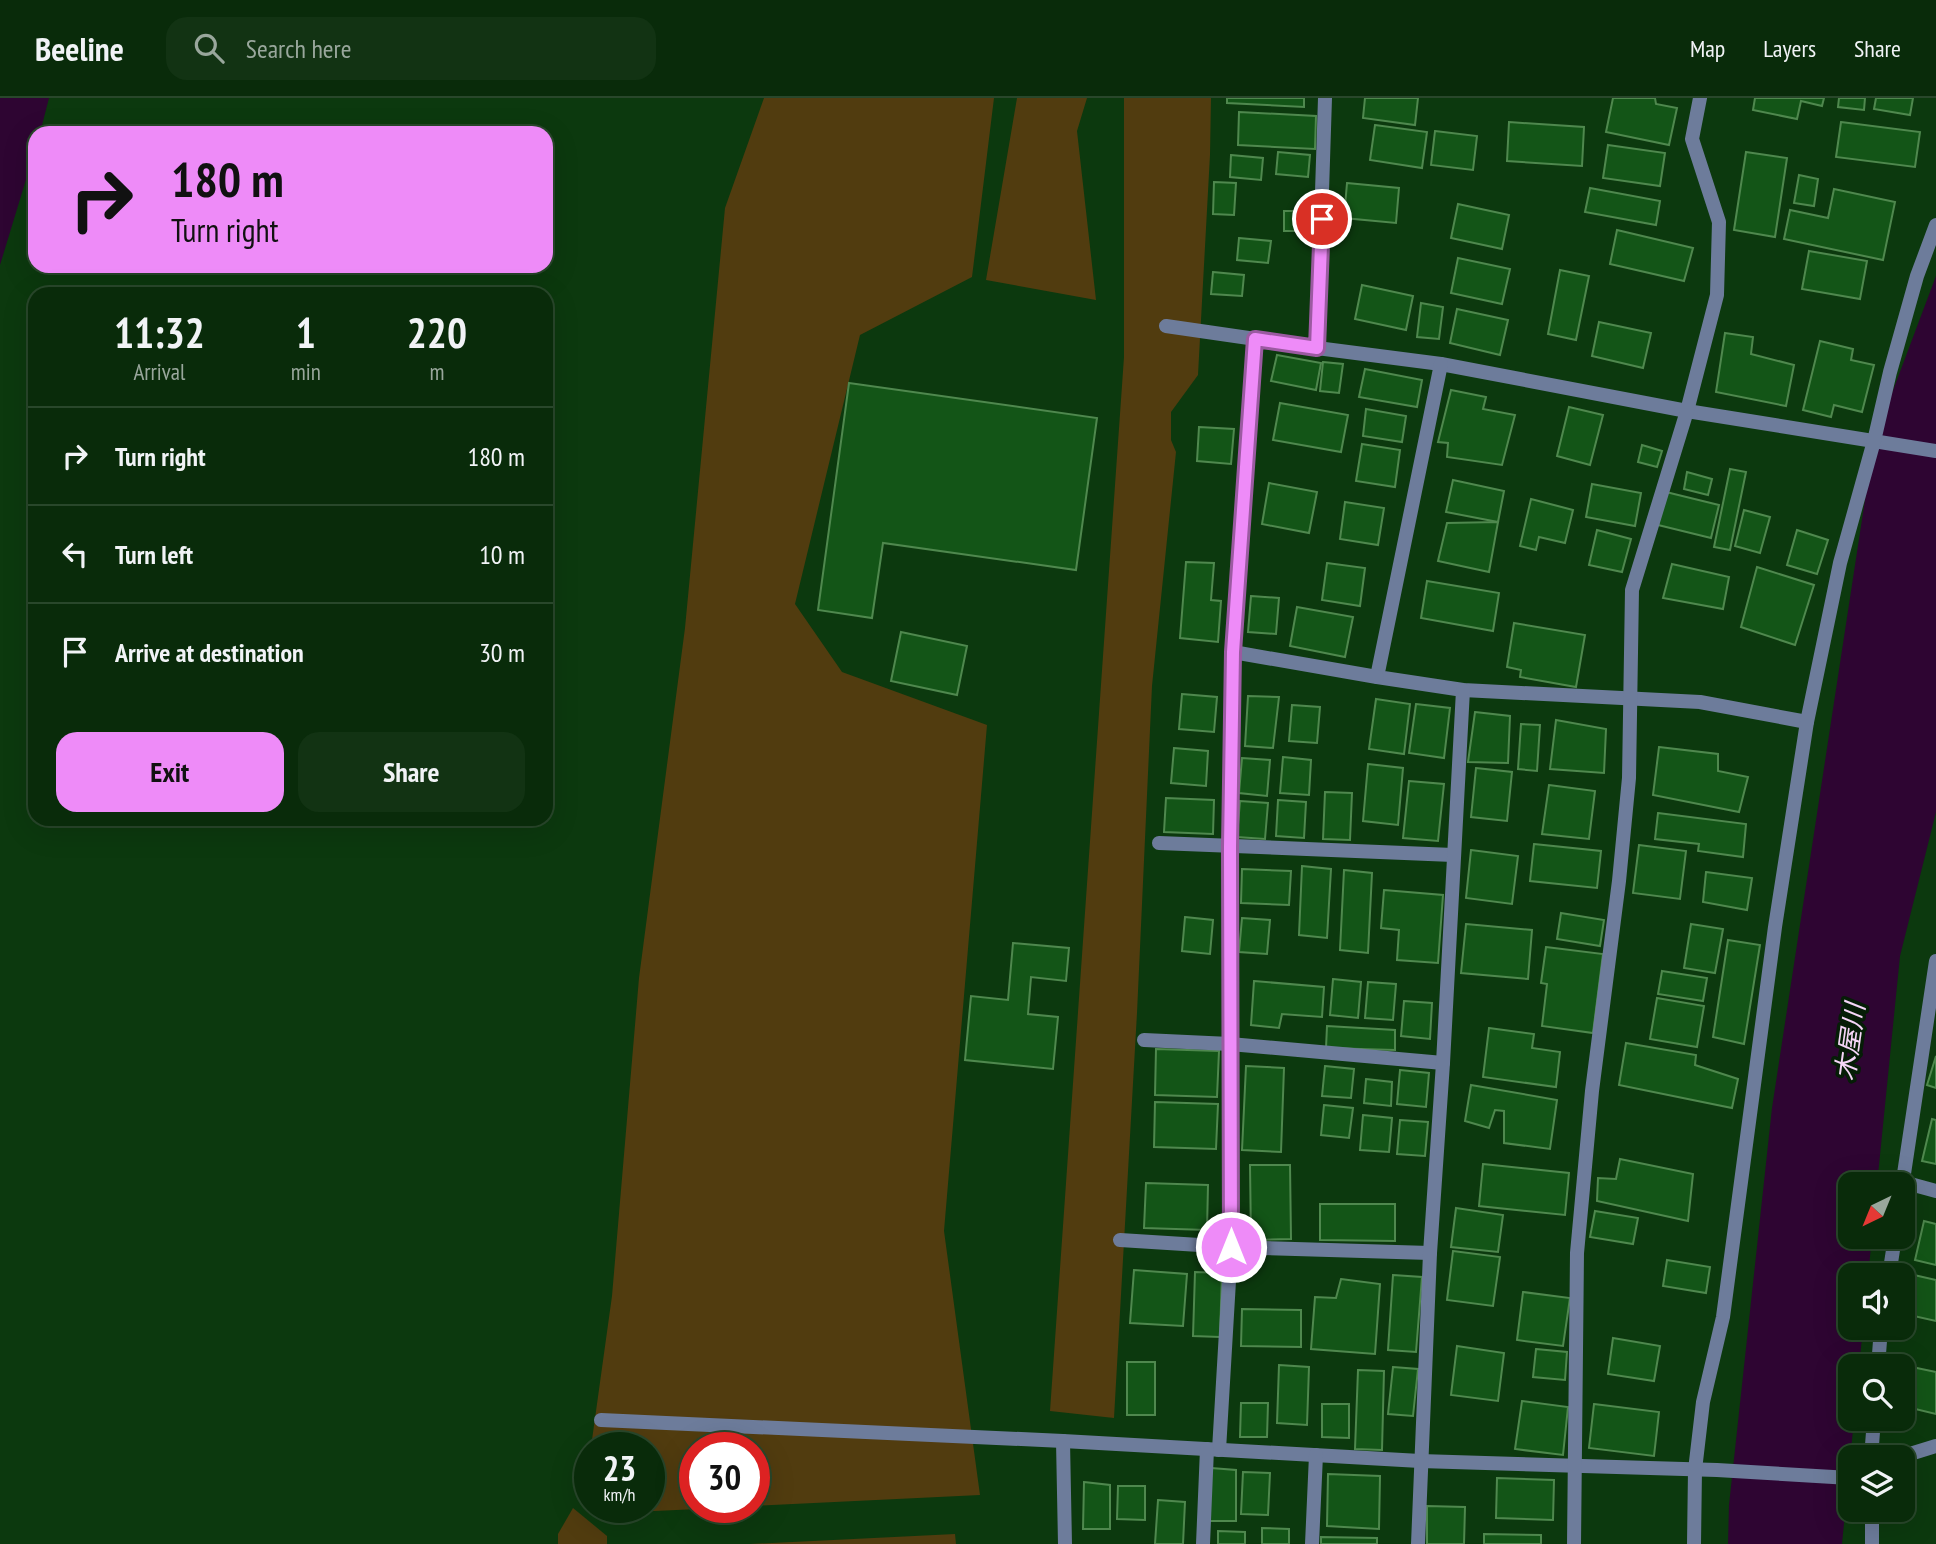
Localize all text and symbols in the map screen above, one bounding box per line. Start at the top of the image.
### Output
search box [166,17,656,80]
text: Beeline [35,27,124,70]
icon: search [190,29,228,67]
text: Search here [246,32,351,65]
text: Map [1690,33,1725,64]
text: Layers [1763,33,1816,64]
text: Share [1854,33,1901,64]
text: 180 m [171,147,284,211]
icon: right [56,154,147,245]
pin [1292,189,1352,249]
icon: arrive [1303,200,1341,238]
text: Turn right [171,209,279,251]
text: 11:32 [114,305,205,360]
text: 1 [296,305,316,360]
text: 220 [407,305,467,360]
text: Arrival [133,357,185,386]
text: min [291,357,321,386]
text: m [429,357,444,386]
icon: right [56,437,94,475]
text: Turn right [115,440,206,473]
text: 180 m [467,440,525,473]
icon: left [56,535,94,573]
text: Turn left [115,538,193,571]
text: 10 m [479,538,525,571]
icon: arrive [56,633,94,671]
text: Arrive at destination [115,636,304,669]
text: 30 m [479,636,525,669]
button: Exit [56,732,284,812]
button: Share [298,732,525,812]
water label: 木屋川 [1828,998,1872,1083]
north arrow [1838,1172,1914,1250]
map controls [1838,1172,1915,1522]
position arrow [1194,1210,1268,1284]
button: sound [1838,1263,1915,1340]
button: search [1838,1354,1915,1431]
speed limit sign: 30 [679,1432,770,1523]
text: 23 [603,1445,636,1491]
button: layers [1838,1445,1915,1522]
text: km/h [604,1483,635,1506]

